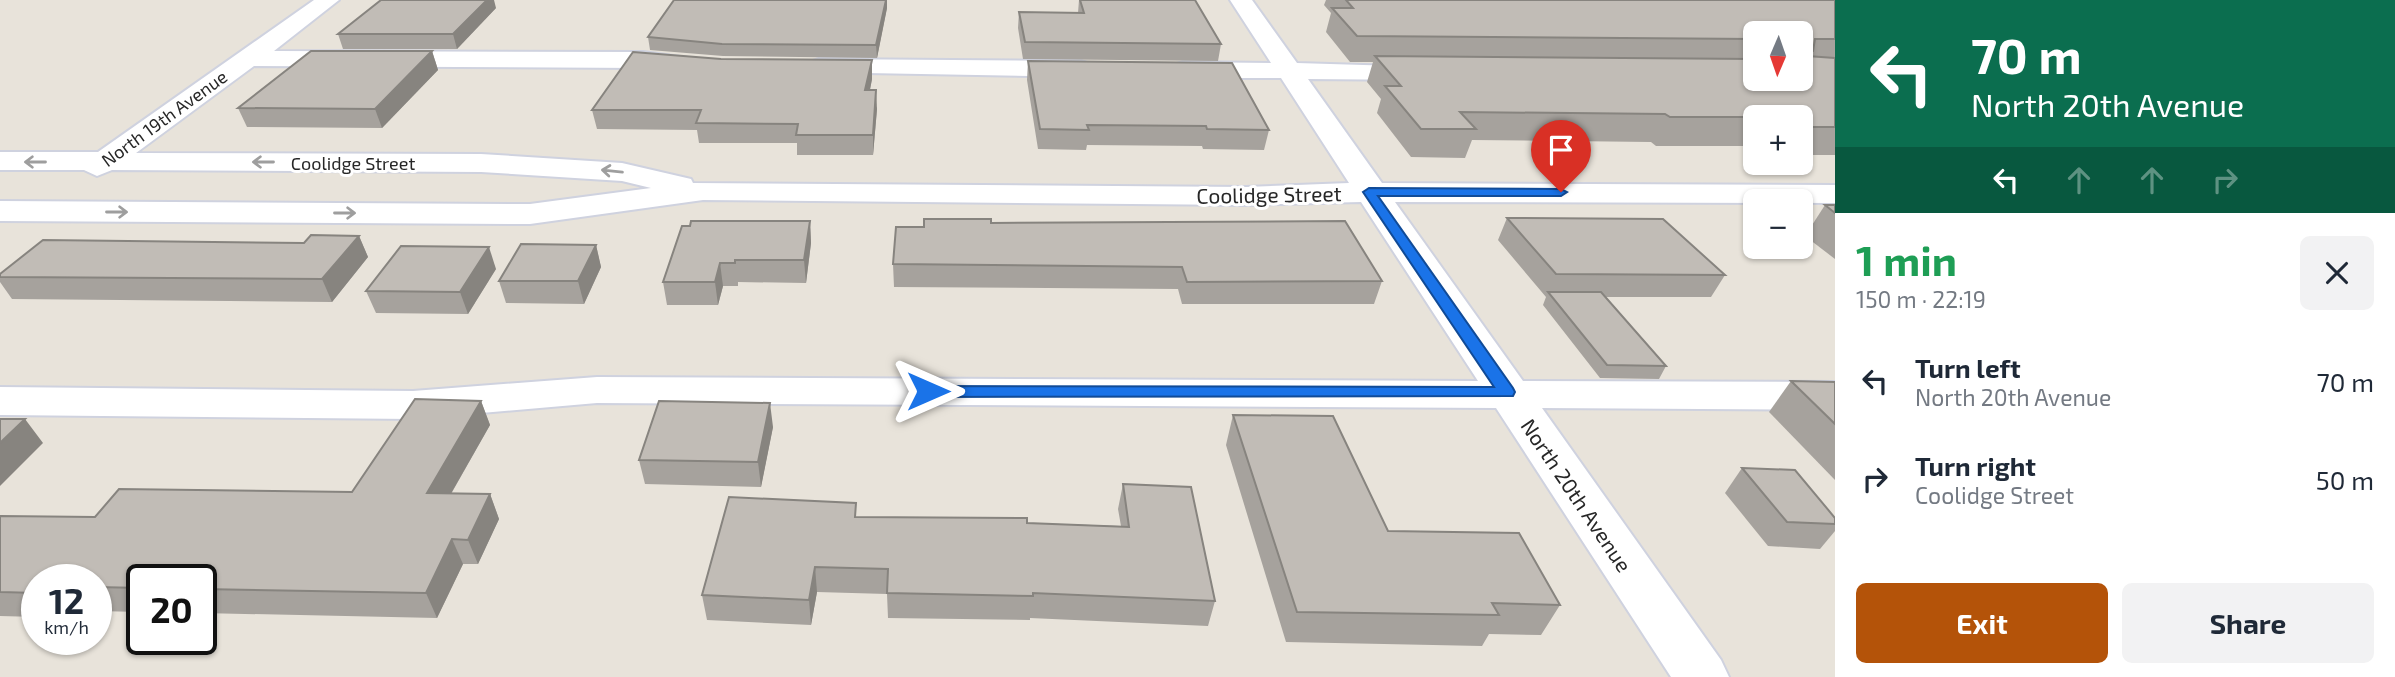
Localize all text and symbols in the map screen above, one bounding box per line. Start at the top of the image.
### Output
north arrow [1743,21,1813,91]
map controls [1743,21,1813,259]
text: 70 m [1971,25,2082,84]
icon: left [1856,28,1947,119]
street label: North 19th Avenue [97,65,231,171]
text: North 20th Avenue [1971,85,2244,123]
button: + [1743,105,1813,175]
pin [1531,120,1591,192]
icon: arrive [1542,131,1580,169]
street label: Coolidge Street [291,152,415,174]
one-way arrow [24,155,47,169]
one-way arrow [251,155,274,169]
icon: left [1987,161,2025,199]
icon: ahead [2060,161,2098,199]
icon: ahead [2133,161,2171,199]
icon: right [2206,161,2244,199]
one-way arrow [602,164,624,177]
street label: Coolidge Street [1196,180,1342,208]
button: − [1743,189,1813,259]
one-way arrow [105,205,128,219]
one-way arrow [333,206,356,220]
text: 1 min [1856,234,1957,284]
button: close [2300,236,2374,310]
text: 150 m · 22:19 [1856,285,1986,313]
text: Turn left [1915,352,2021,383]
position arrow [891,354,965,428]
icon: left [1856,362,1894,400]
text: 70 m [2316,366,2374,397]
text: North 20th Avenue [1915,383,2111,411]
street label: North 20th Avenue [1517,414,1637,576]
text: Turn right [1915,450,2036,481]
icon: right [1856,460,1894,498]
text: 50 m [2316,464,2374,495]
text: Coolidge Street [1915,481,2074,509]
speed limit sign: 20 [126,564,217,655]
text: 12 [49,579,84,621]
button: Exit [1856,583,2108,663]
button: Share [2122,583,2374,663]
text: km/h [44,616,89,638]

